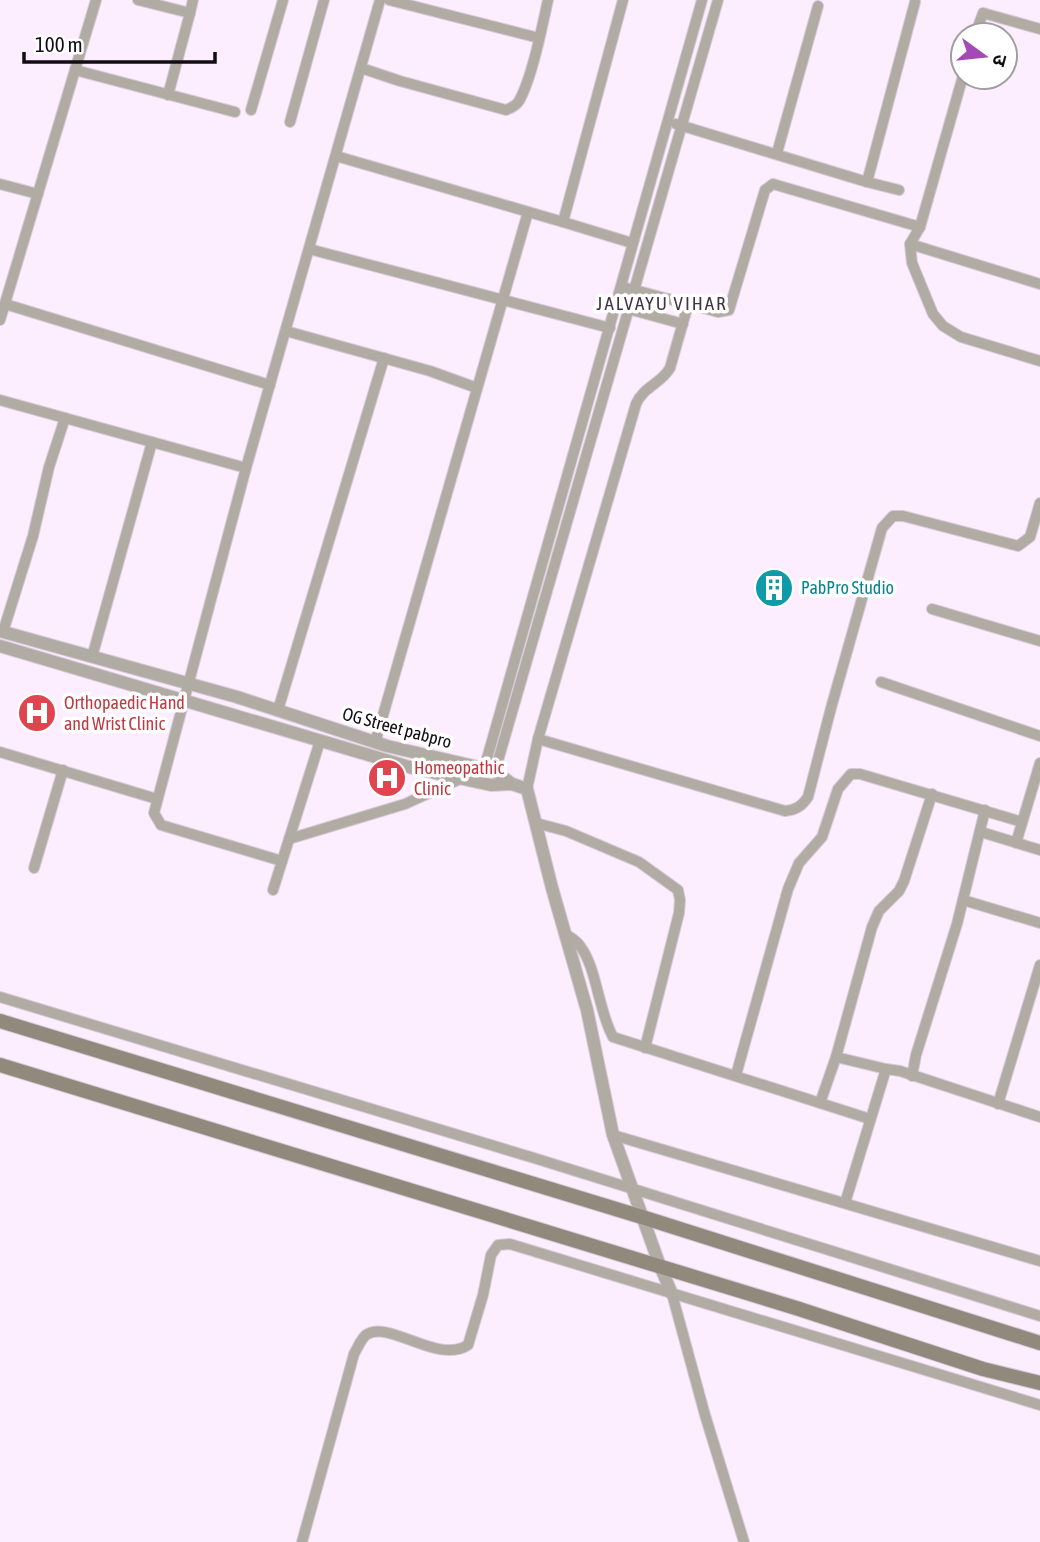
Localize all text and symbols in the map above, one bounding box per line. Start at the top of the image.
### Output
scale bar [24,21,215,65]
north arrow [949,21,1019,91]
text: 100 m [35,32,83,56]
text: उ [988,52,1012,69]
district label: JALVAYU VIHAR [596,292,728,314]
building icon: PabPro Studio [753,567,795,609]
place label: PabPro Studio [801,577,894,598]
hospital icon: Orthopaedic Hand and Wrist Clinic [16,692,58,734]
place label: Orthopaedic Hand and Wrist Clinic [64,692,185,734]
street label: OG Street pabpro [340,703,454,752]
hospital icon: Homeopathic Clinic [366,757,408,799]
place label: Homeopathic Clinic [414,757,504,799]

